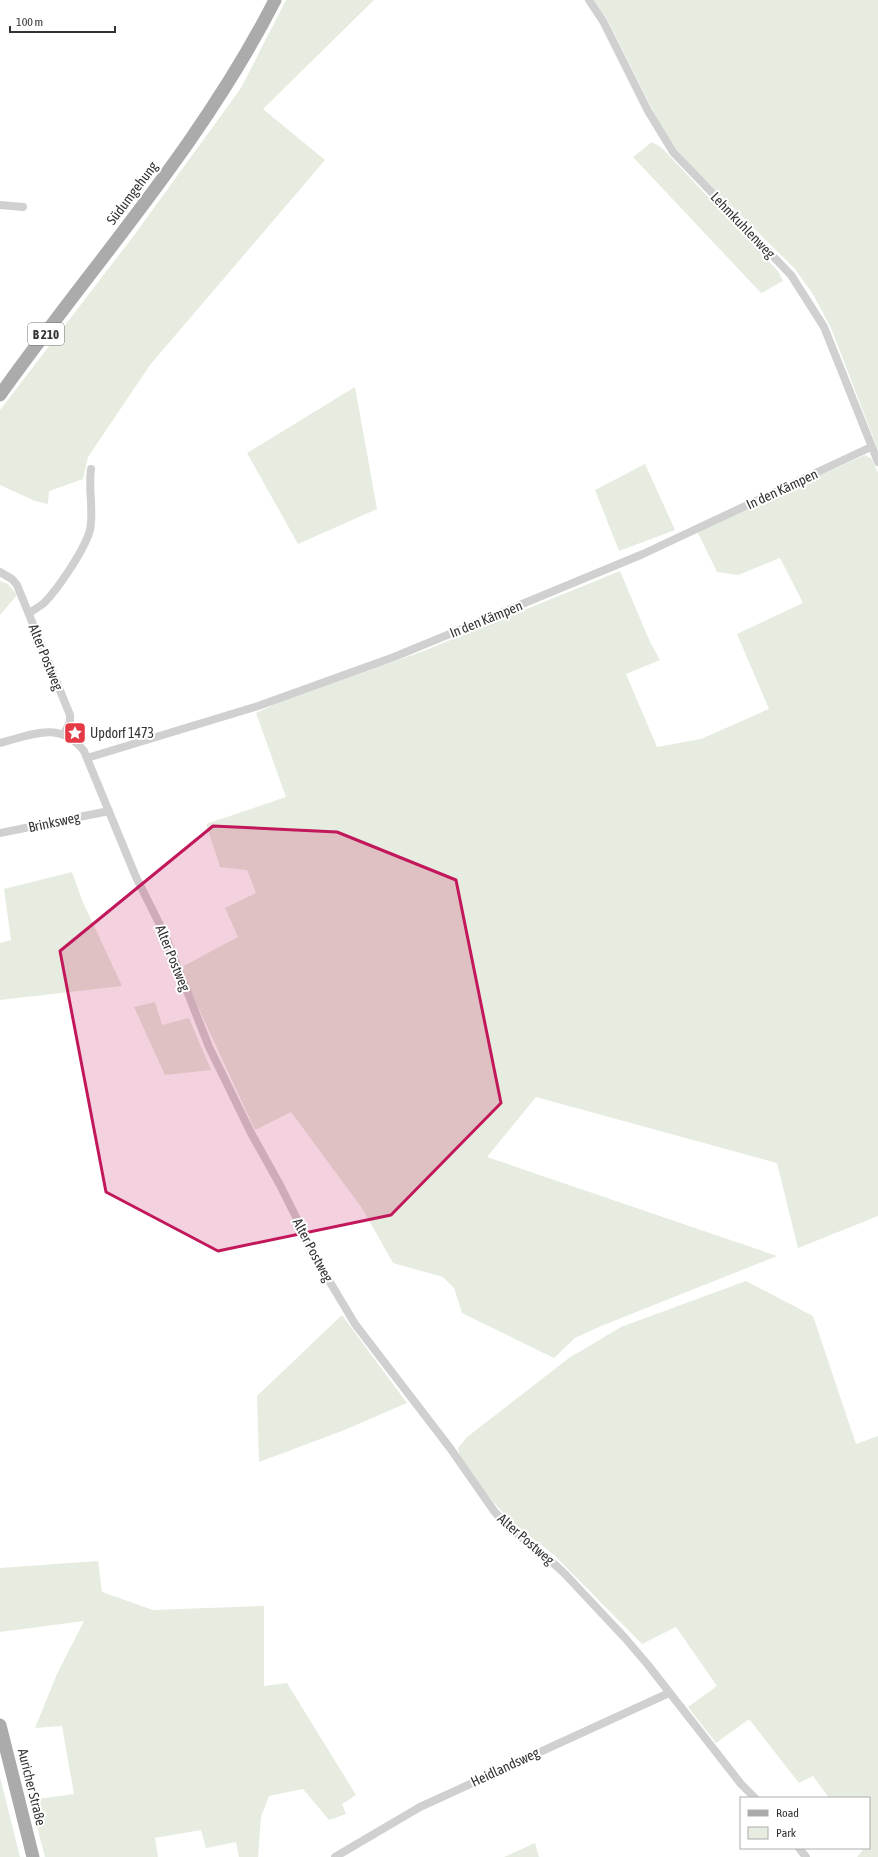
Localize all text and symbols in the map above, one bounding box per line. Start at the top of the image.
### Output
scale bar [10,8,115,34]
text: 100 m [16,15,43,29]
street label: Südumgehung [103,158,161,228]
street label: Lehmkuhlenweg [707,189,779,261]
road number: B 210 [28,323,64,345]
street label: In den Kämpen [744,465,820,513]
street label: In den Kämpen [447,597,525,641]
street label: Alter Postweg [26,622,66,692]
place icon: Updorf 1473 [62,720,88,746]
place label: Updorf 1473 [90,725,154,741]
street label: Brinksweg [27,809,81,835]
street label: Alter Postweg [153,923,193,993]
street label: Alter Postweg [290,1215,336,1285]
street label: Alter Postweg [494,1510,558,1568]
street label: Heidlandsweg [468,1744,542,1790]
street label: Auricher Straße [15,1747,49,1827]
legend [740,1797,870,1849]
text: Road [776,1806,799,1820]
text: Park [776,1826,797,1840]

